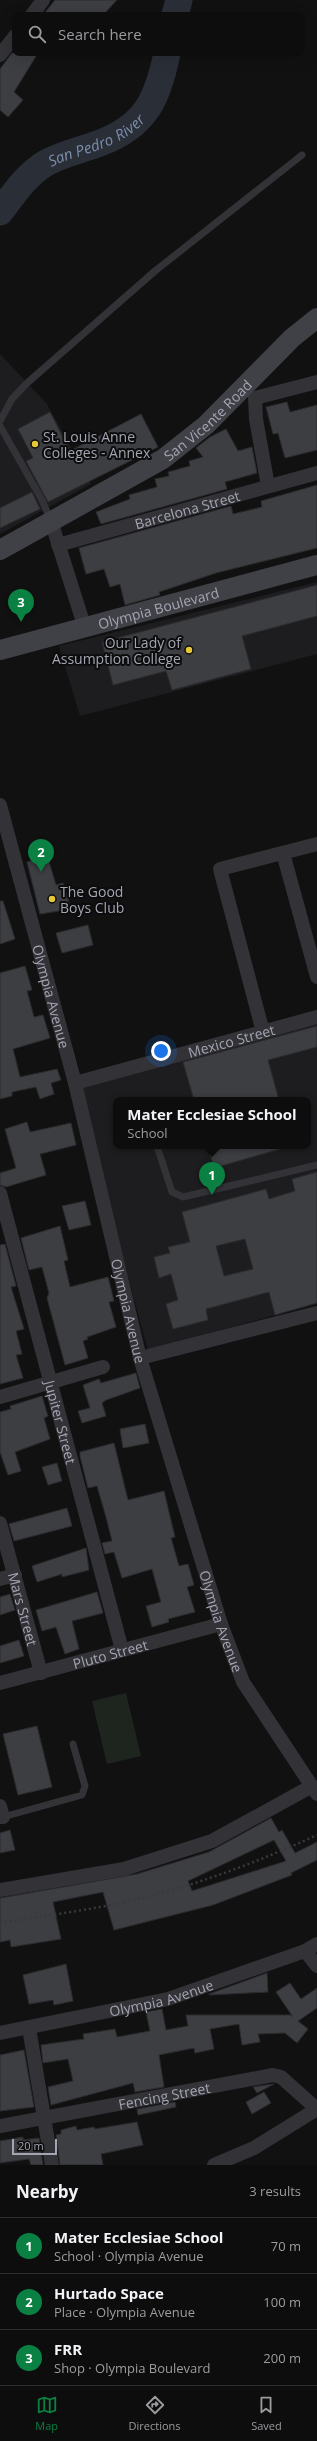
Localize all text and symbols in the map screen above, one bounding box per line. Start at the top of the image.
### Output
search box [12,12,305,56]
icon: search [26,23,48,45]
text: Search here [58,24,142,44]
water label: San Pedro River [45,109,150,171]
street label: San Vicente Road [159,375,256,465]
place label: St. Louis Anne Colleges - Annex [43,427,151,462]
marker: St. Louis Anne Colleges - Annex [30,439,40,449]
street label: Barcelona Street [132,485,242,533]
street label: Olympia Boulevard [96,582,221,633]
pin: 3 [8,589,34,622]
place label: Our Lady of Assumption College [52,633,182,668]
marker: Our Lady of Assumption College [184,645,194,655]
pin: 2 [28,839,54,872]
place label: The Good Boys Club [60,882,124,917]
marker: The Good Boys Club [47,894,57,904]
street label: Olympia Avenue [28,942,75,1050]
street label: Mexico Street [186,1019,277,1061]
your location [151,1041,171,1061]
popup [113,1097,311,1149]
text: Mater Ecclesiae School [127,1104,297,1124]
text: School [127,1124,168,1142]
pin: 1 [199,1162,225,1195]
street label: Olympia Avenue [107,1257,151,1366]
street label: Jupiter Street [40,1376,81,1466]
street label: Olympia Avenue [196,1568,248,1675]
street label: Mars Street [4,1570,43,1648]
street label: Pluto Street [71,1635,150,1673]
street label: Olympia Avenue [108,1974,216,2020]
street label: Fencing Street [117,2077,212,2113]
scale bar [12,2137,57,2156]
text: 20 m [18,2138,44,2153]
text: Nearby [16,2180,78,2203]
text: 3 results [249,2182,301,2200]
text: Mater Ecclesiae School [54,2227,223,2247]
text: 1 [25,2237,33,2255]
text: 70 m [271,2237,301,2255]
text: School · Olympia Avenue [54,2247,203,2265]
text: Hurtado Space [54,2283,164,2303]
text: 2 [25,2293,33,2311]
text: 100 m [263,2293,301,2311]
text: Place · Olympia Avenue [54,2303,195,2321]
text: FRR [54,2339,82,2359]
text: 3 [25,2349,33,2367]
text: 200 m [263,2349,301,2367]
text: Shop · Olympia Boulevard [54,2359,211,2377]
tab: Map [35,2394,58,2433]
tab: Directions [129,2394,181,2433]
tab: Saved [251,2394,282,2433]

